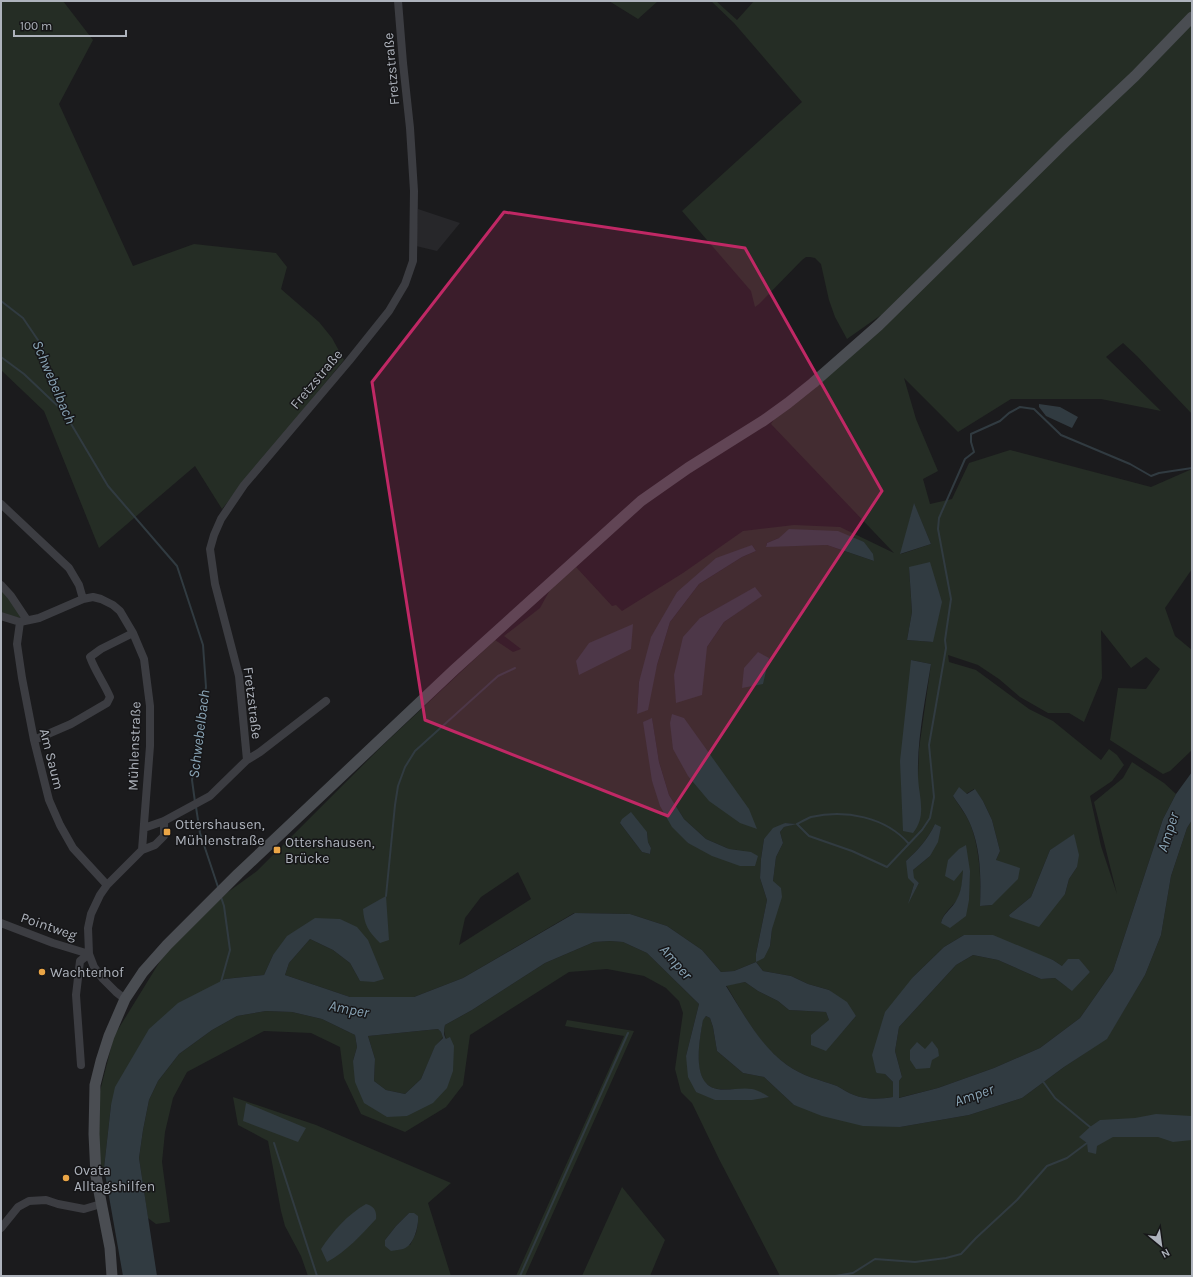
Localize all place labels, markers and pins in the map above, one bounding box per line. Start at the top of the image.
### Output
place label: Ottershausen, Mühlenstraße [175,816,265,849]
marker: Ottershausen, Mühlenstraße [162,827,172,837]
place label: Ottershausen, Brücke [285,834,375,867]
marker: Ottershausen, Brücke [272,845,282,855]
place label: Wachterhof [50,964,124,981]
marker: Wachterhof [37,967,47,977]
place label: Ovata Alltagshilfen [74,1162,155,1195]
marker: Ovata Alltagshilfen [61,1173,71,1183]

